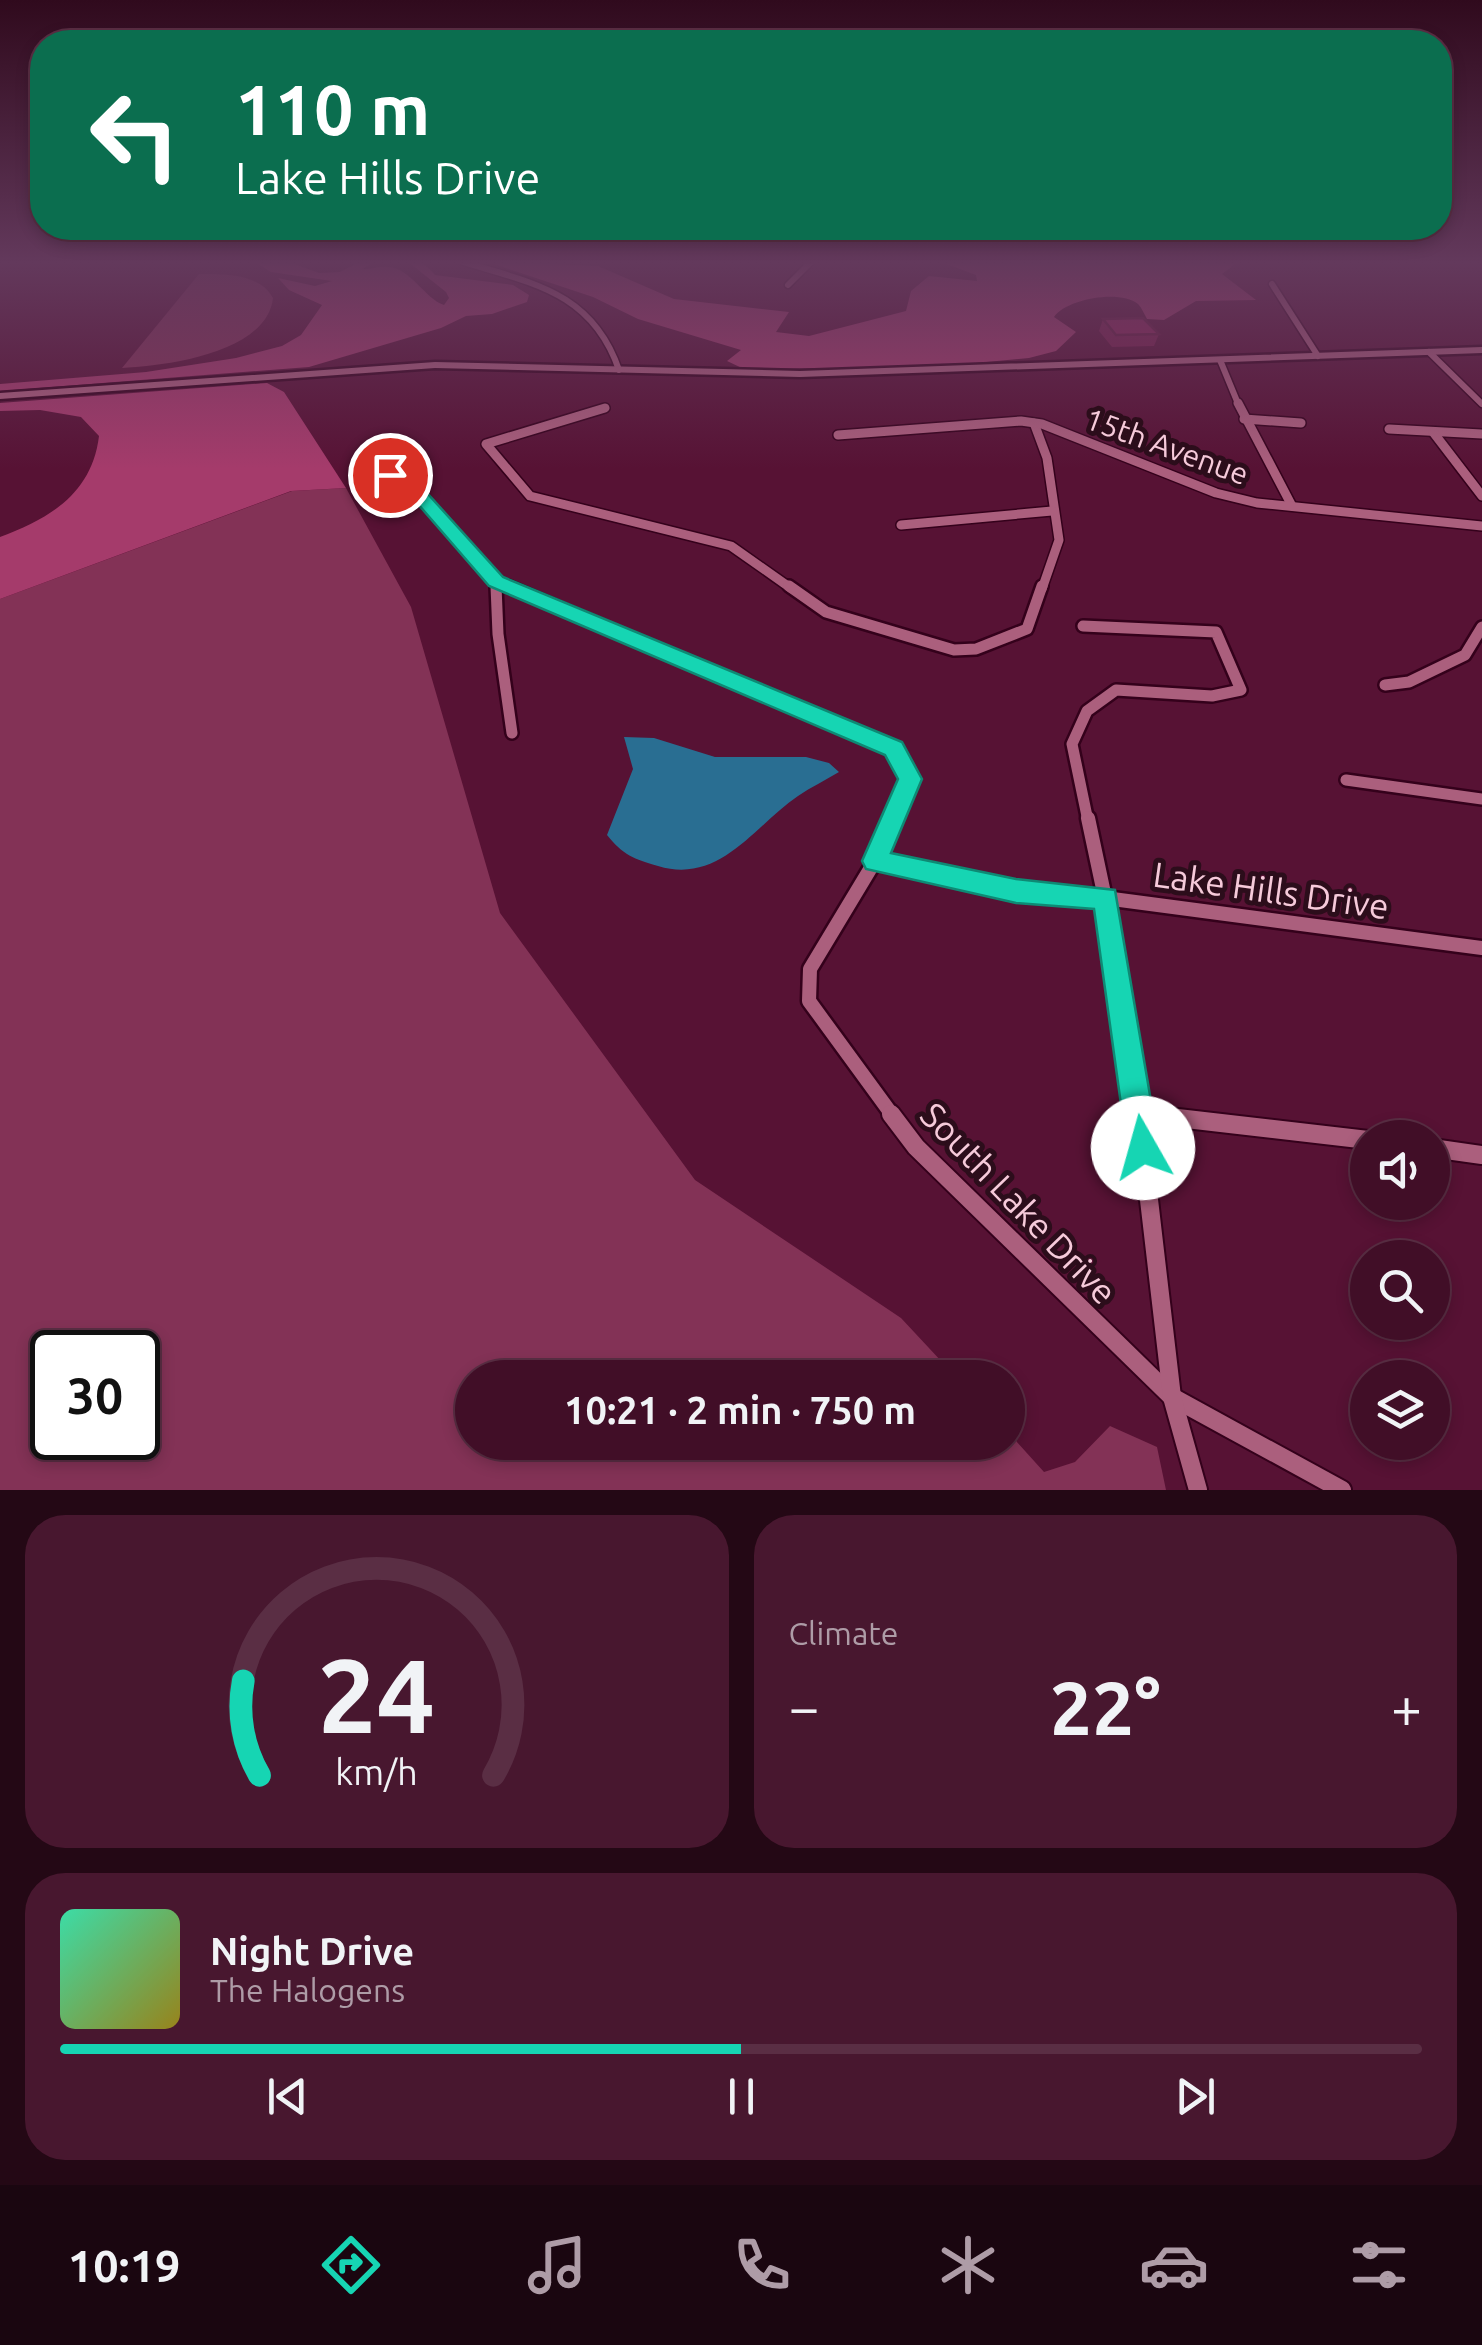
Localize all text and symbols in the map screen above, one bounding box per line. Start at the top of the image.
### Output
icon: left [70,70,200,200]
text: 110 m [235,70,430,148]
text: Lake Hills Drive [235,152,540,203]
street label: 15th Avenue [1081,401,1253,491]
pin [348,433,433,518]
icon: arrive [363,448,418,503]
street label: Lake Hills Drive [1151,854,1391,926]
street label: South Lake Drive [913,1094,1125,1312]
position arrow [1091,1096,1195,1200]
map controls [1350,1120,1450,1460]
button: sound [1350,1120,1450,1220]
button: search [1350,1240,1450,1340]
speed limit sign: 30 [30,1330,160,1460]
button: layers [1350,1360,1450,1460]
text: 10:21 · 2 min · 750 m [564,1389,916,1431]
text: Climate [789,1615,899,1651]
text: 24 [318,1636,435,1753]
text: 22° [1050,1665,1161,1749]
text: − [789,1676,820,1737]
text: + [1391,1676,1422,1737]
text: km/h [335,1752,418,1792]
text: Night Drive [210,1930,414,1972]
text: The Halogens [210,1972,405,2008]
icon: previous [260,2069,315,2124]
icon: pause [714,2069,769,2124]
icon: next [1168,2069,1223,2124]
icon: directions [316,2230,386,2300]
icon: music [522,2230,592,2300]
icon: phone [727,2230,797,2300]
icon: climate [933,2230,1003,2300]
icon: car [1139,2230,1209,2300]
icon: filters [1344,2230,1414,2300]
text: 10:19 [68,2240,180,2291]

